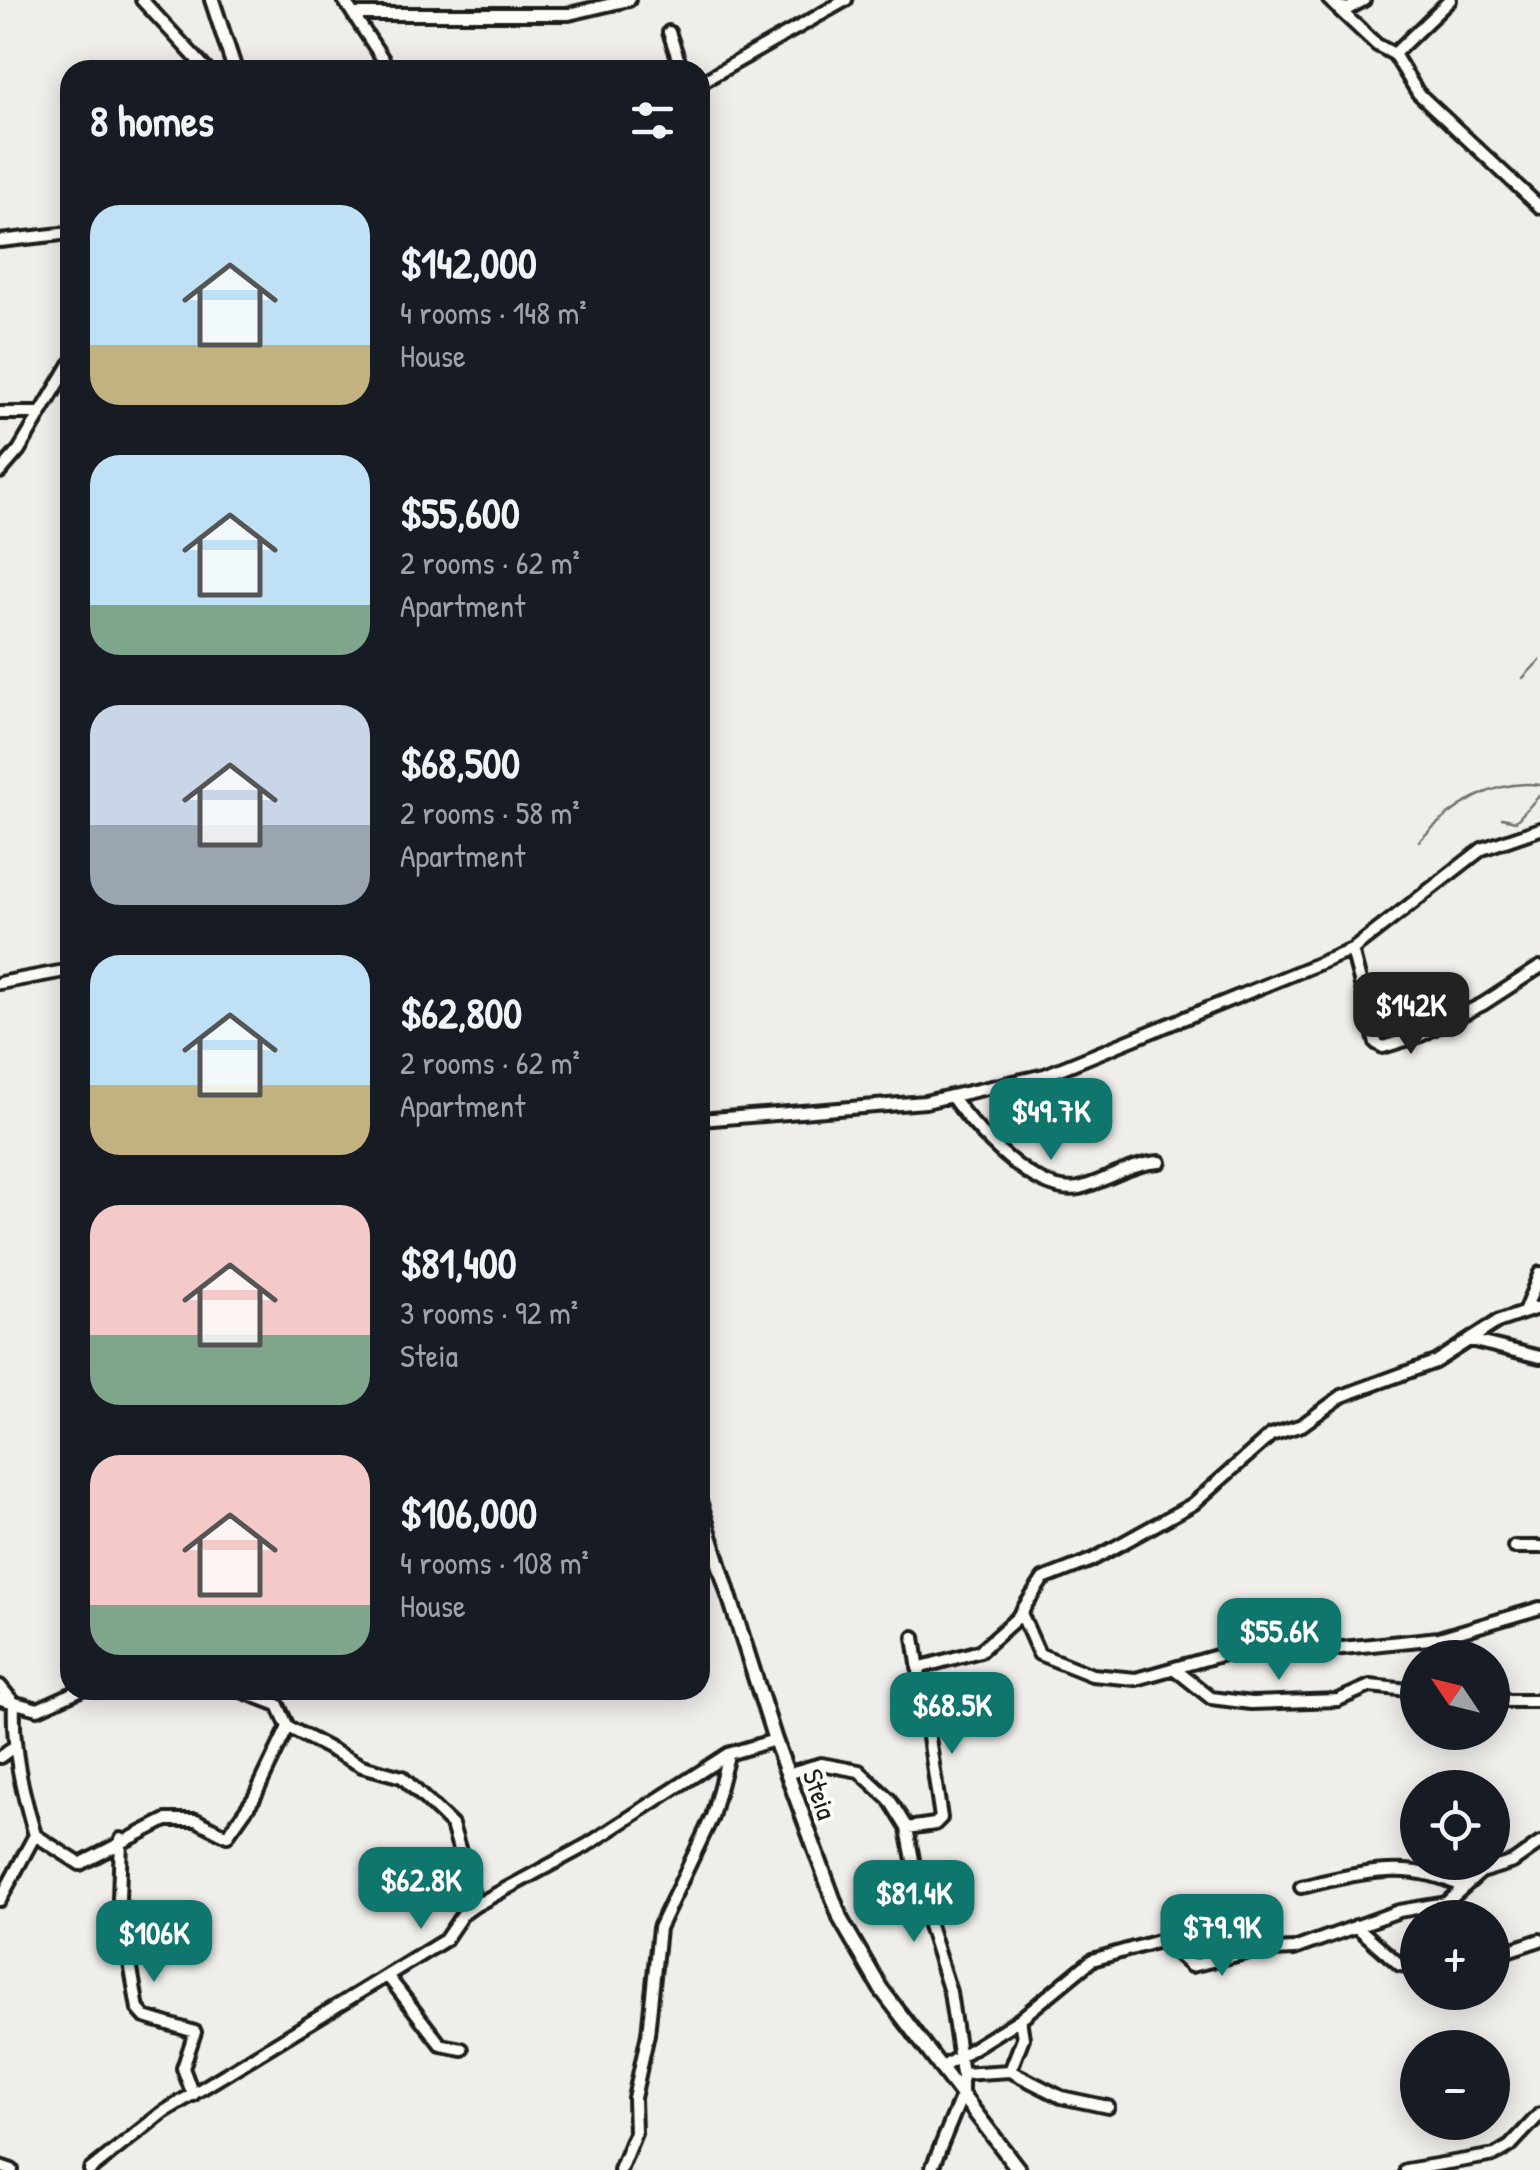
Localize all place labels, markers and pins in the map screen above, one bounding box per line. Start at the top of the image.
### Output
pin: $142K [1341,972,1481,1057]
pin: $49.7K [970,1078,1132,1163]
pin: $55.6K [1198,1598,1360,1683]
pin: $68.5K [871,1672,1033,1757]
pin: $62.8K [340,1847,502,1932]
pin: $81.4K [833,1860,995,1945]
pin: $79.9K [1141,1894,1303,1979]
pin: $106K [84,1900,224,1985]

